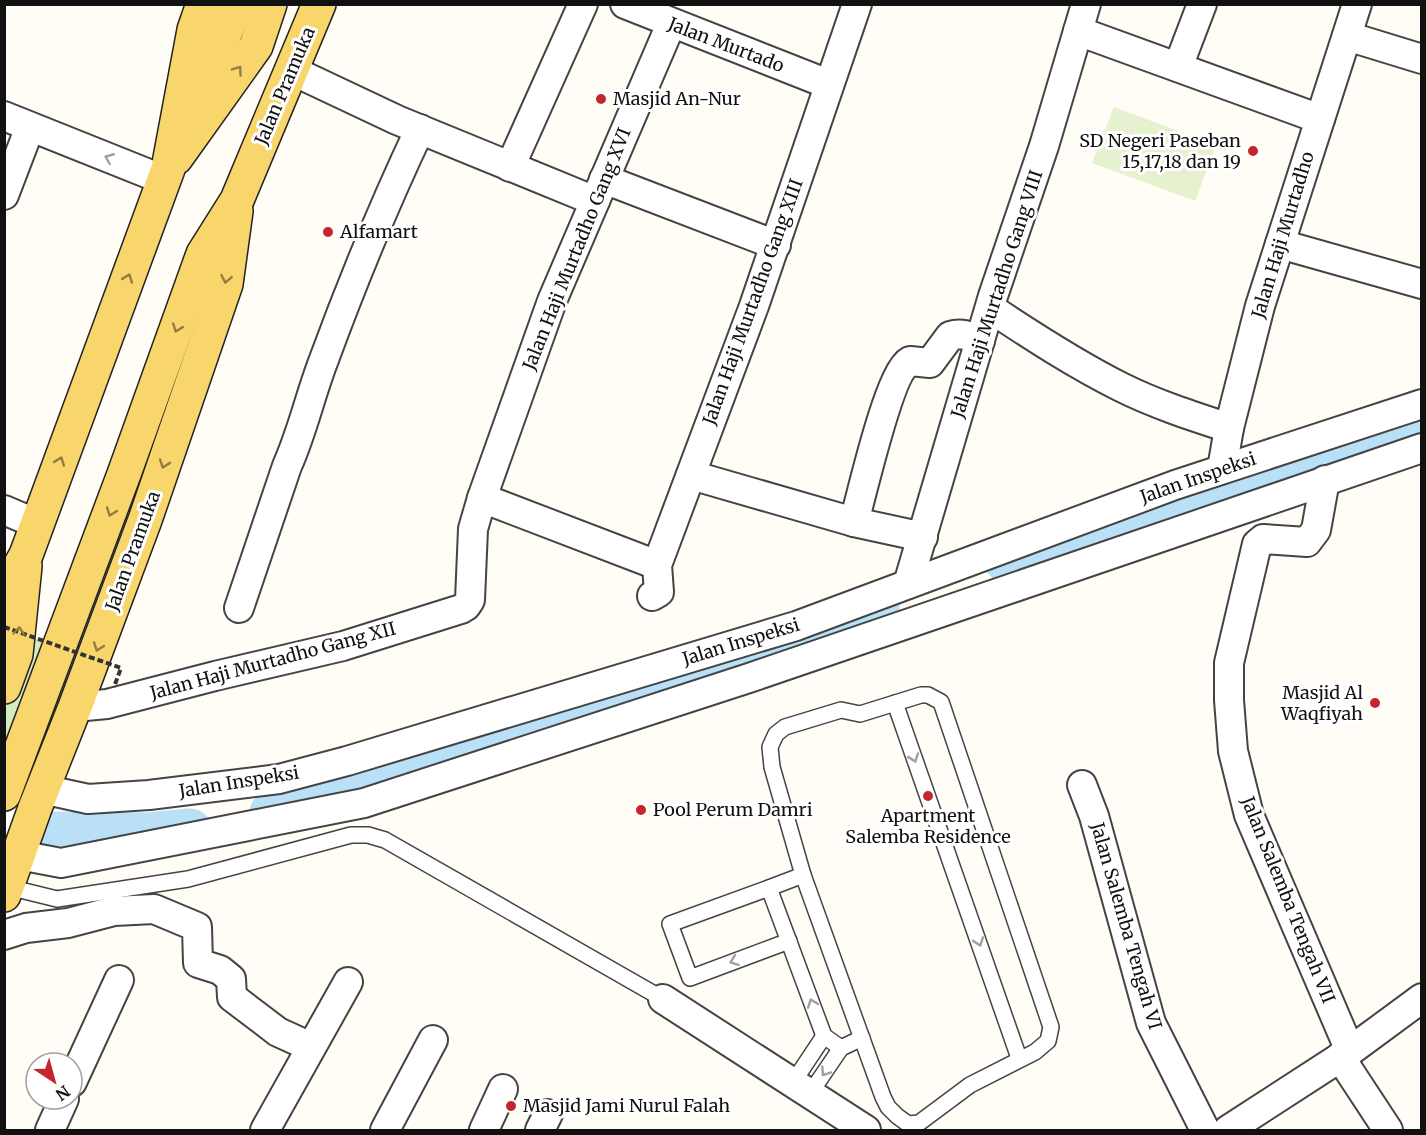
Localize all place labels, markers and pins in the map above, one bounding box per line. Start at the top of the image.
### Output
place label: Masjid An-Nur [613,87,741,110]
marker: Masjid An-Nur [594,92,608,106]
place label: SD Negeri Paseban 15,17,18 dan 19 [1079,129,1241,173]
marker: SD Negeri Paseban 15,17,18 dan 19 [1246,144,1260,158]
place label: Alfamart [339,220,418,243]
marker: Alfamart [321,225,335,239]
place label: Masjid Al Waqfiyah [1280,681,1363,725]
marker: Masjid Al Waqfiyah [1368,696,1382,710]
marker: Apartment Salemba Residence [921,789,935,803]
place label: Pool Perum Damri [653,798,813,821]
marker: Pool Perum Damri [634,803,648,817]
place label: Apartment Salemba Residence [845,804,1011,848]
place label: Masjid Jami Nurul Falah [523,1094,730,1117]
marker: Masjid Jami Nurul Falah [504,1099,518,1113]

